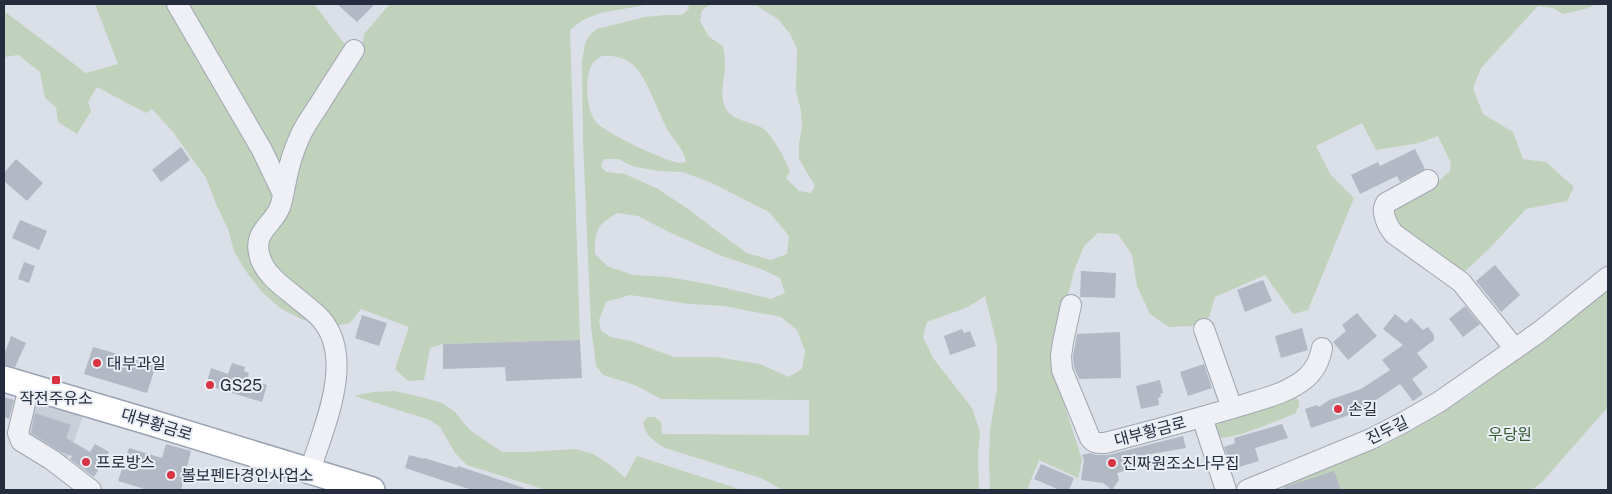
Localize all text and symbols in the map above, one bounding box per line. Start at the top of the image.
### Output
place label: 대부과일 [107,354,166,373]
marker: 대부과일 [91,357,103,369]
marker: 작전주유소 [50,374,62,386]
place label: GS25 [220,376,262,395]
marker: GS25 [204,379,216,391]
place label: 작전주유소 [19,389,93,408]
place label: 손길 [1348,400,1377,419]
marker: 손길 [1332,403,1344,415]
street label: 대부황금로 [119,405,195,444]
street label: 진두길 [1363,412,1411,449]
street label: 대부황금로 [1112,413,1188,450]
park label: 우당원 [1488,425,1532,444]
place label: 프로방스 [96,453,155,472]
place label: 진짜원조소나무집 [1122,454,1240,473]
marker: 프로방스 [80,456,92,468]
marker: 진짜원조소나무집 [1106,457,1118,469]
place label: 볼보펜타경인사업소 [181,466,313,485]
marker: 볼보펜타경인사업소 [165,469,177,481]

